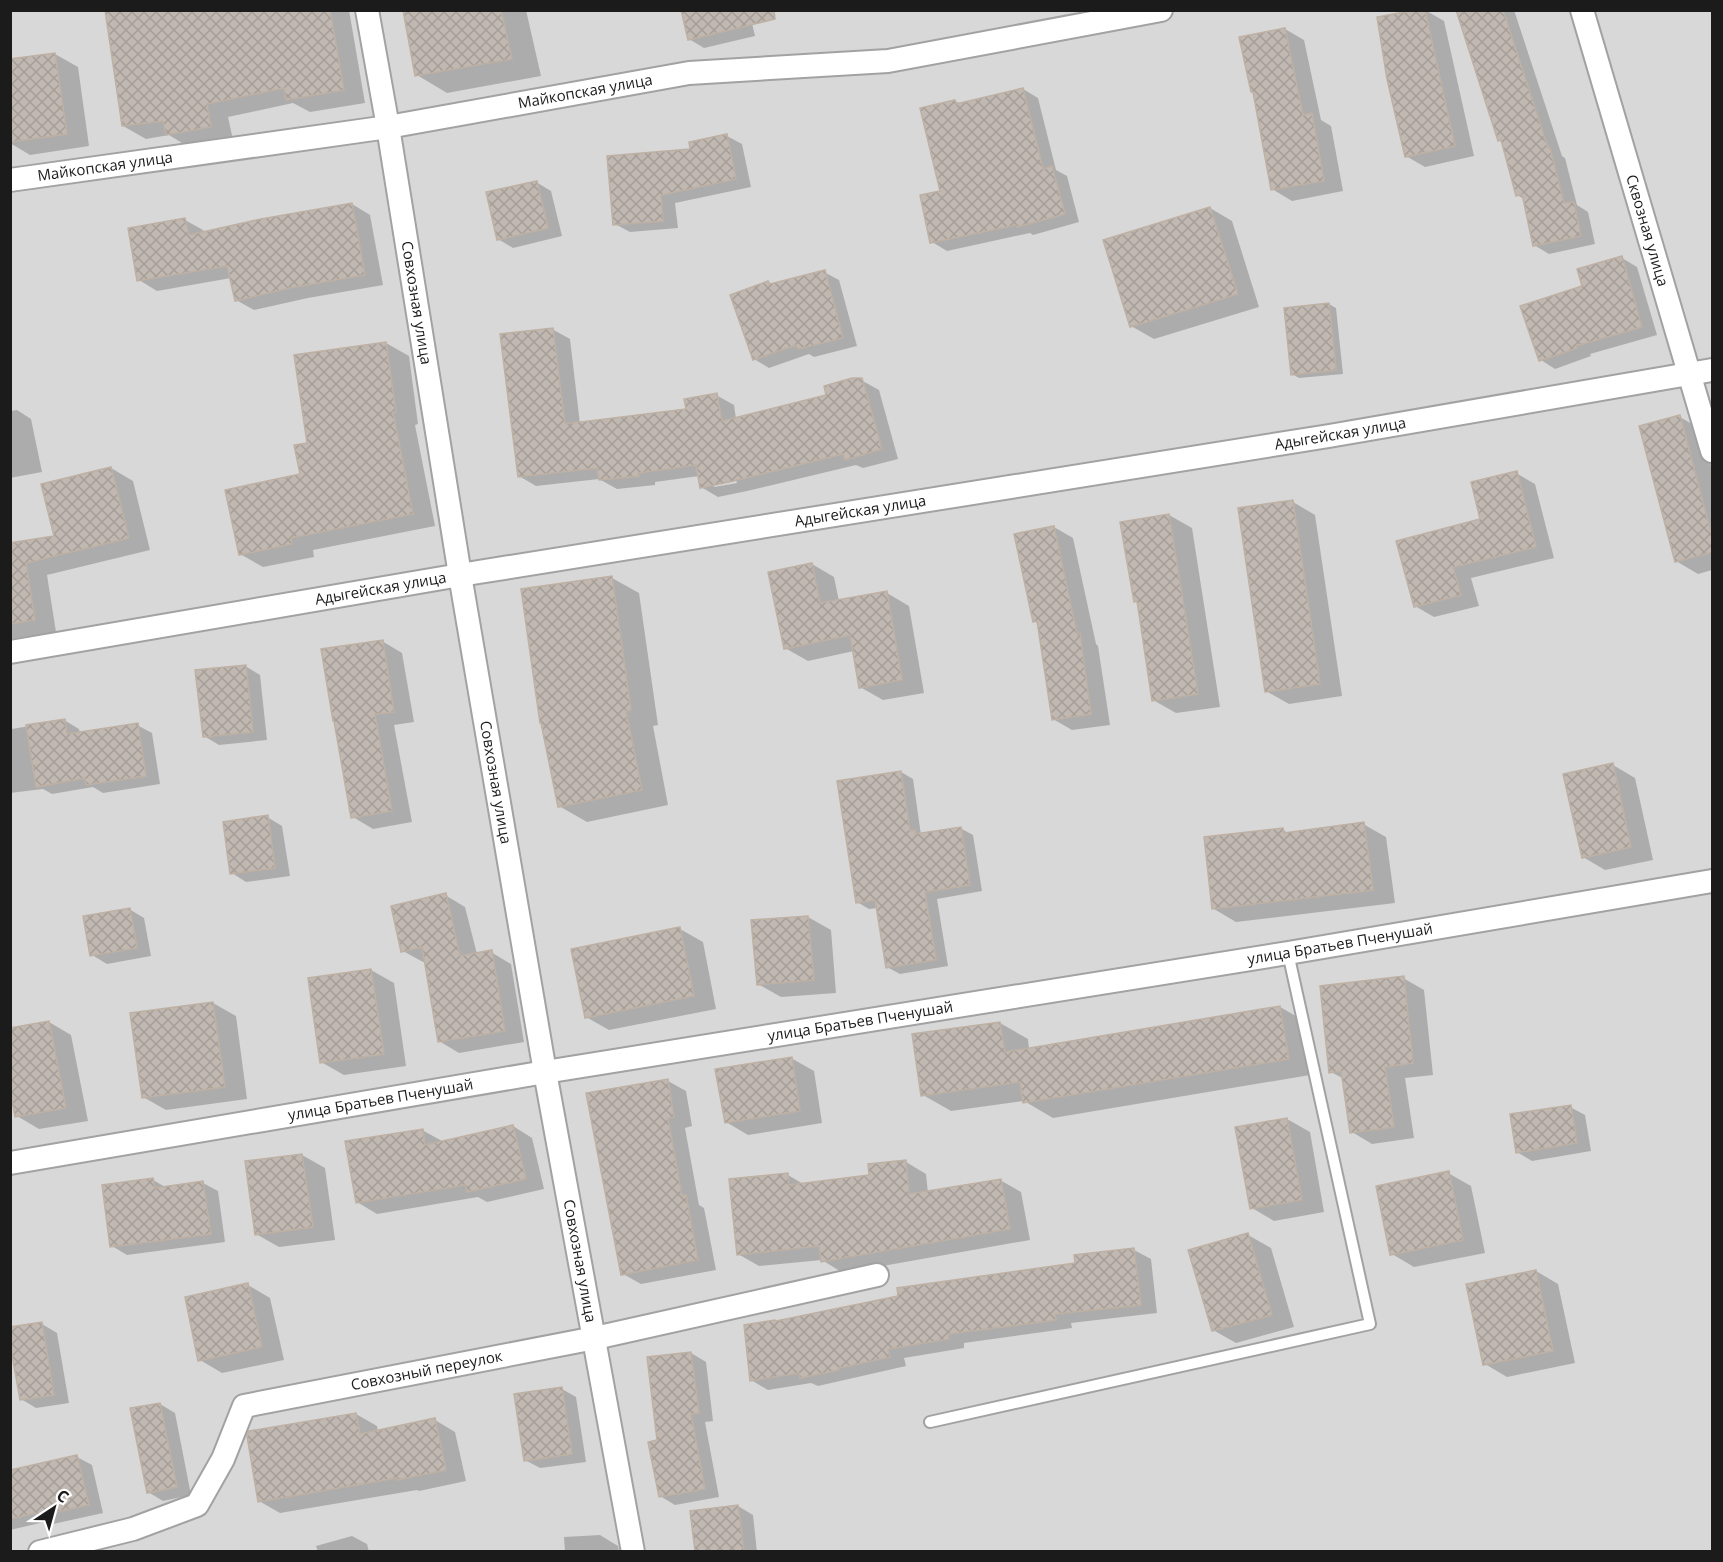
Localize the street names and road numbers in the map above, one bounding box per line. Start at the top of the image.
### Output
street label: Майкопская улица [516,69,654,113]
street label: Майкопская улица [36,146,174,185]
street label: Сквозная улица [1622,172,1674,289]
street label: Совхозная улица [397,240,437,366]
street label: Адыгейская улица [1273,412,1407,454]
street label: Адыгейская улица [793,490,927,530]
street label: Адыгейская улица [313,567,448,609]
street label: Совхозная улица [476,719,517,845]
street label: улица Братьев Пченушай [1246,918,1434,968]
street label: улица Братьев Пченушай [766,996,954,1045]
street label: улица Братьев Пченушай [286,1073,475,1125]
street label: Совхозная улица [560,1198,602,1324]
street label: Совхозный переулок [349,1345,504,1394]

